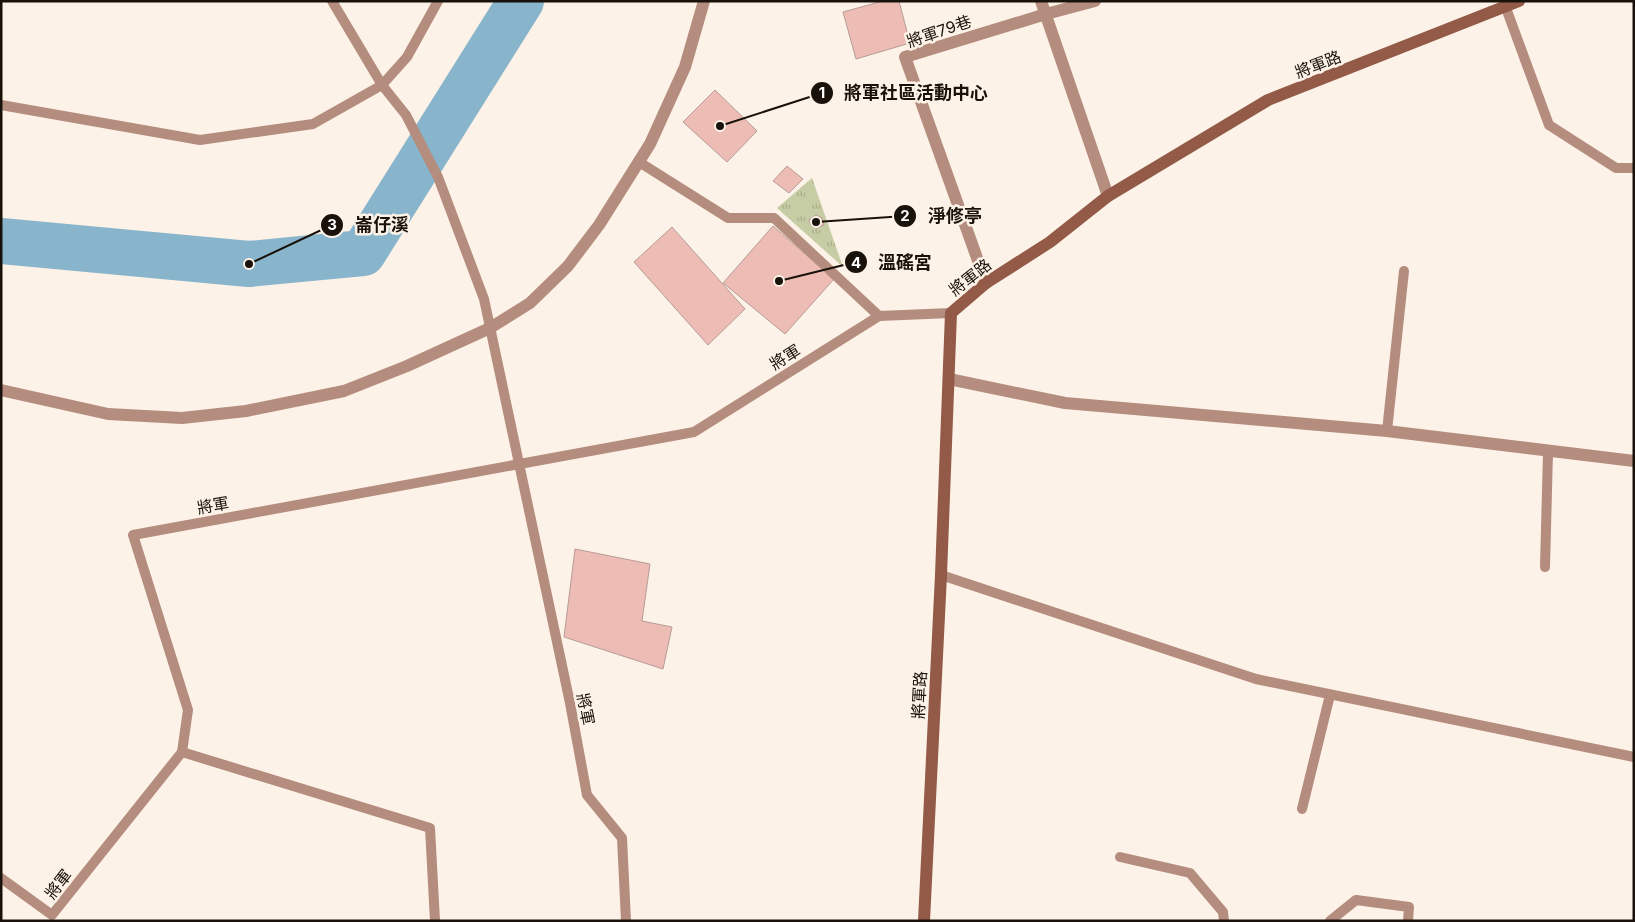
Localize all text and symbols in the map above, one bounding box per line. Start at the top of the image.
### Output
street label: 將軍79巷 [904,11,974,51]
street label: 將軍路 [1292,46,1344,82]
callout: 將軍社區活動中心 [809,76,998,109]
text: 將軍社區活動中心 [844,82,988,103]
text: 1 [819,83,825,102]
callout: 淨修亭 [893,200,992,233]
text: 淨修亭 [928,205,982,226]
text: 2 [900,206,910,225]
callout: 崙仔溪 [320,208,419,241]
text: 崙仔溪 [355,214,409,235]
text: 3 [327,215,337,234]
callout: 溫磘宮 [843,246,942,279]
text: 溫磘宮 [878,252,932,273]
text: 4 [851,253,861,272]
street label: 將軍路 [945,254,995,300]
street label: 將軍 [766,340,804,374]
street label: 將軍 [195,492,231,518]
street label: 將軍路 [908,671,930,719]
street label: 將軍 [573,691,599,727]
street label: 將軍 [40,865,76,903]

